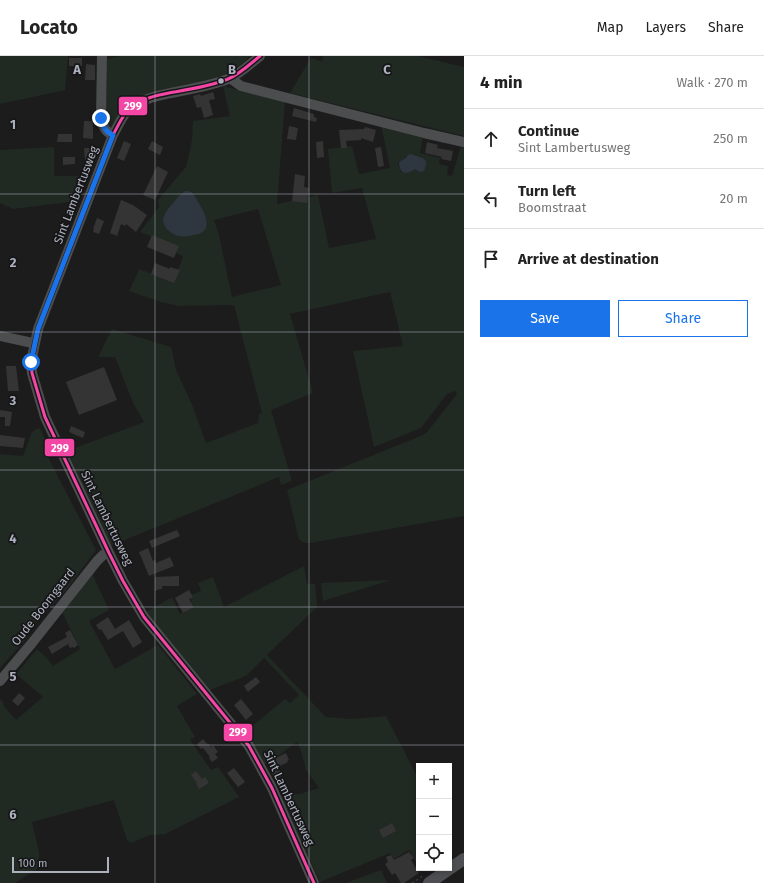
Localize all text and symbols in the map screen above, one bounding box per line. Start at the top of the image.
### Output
text: Locato [20,16,78,39]
text: Map [597,19,623,36]
text: Layers [645,19,686,36]
text: Share [708,19,744,36]
text: A [72,62,81,77]
text: B [228,62,236,77]
text: C [383,62,391,77]
text: 4 min [480,72,523,93]
text: Walk · 270 m [676,75,748,90]
unlabelled marker [216,76,226,86]
line badge: 299 [118,96,148,116]
text: 299 [124,100,142,113]
route end [92,109,110,127]
text: 1 [10,117,16,132]
text: Continue [518,122,579,140]
icon: ahead [480,128,502,150]
text: 250 m [713,131,748,146]
text: Sint Lambertusweg [518,140,630,155]
street label: Sint Lambertusweg [51,143,101,246]
text: Turn left [518,182,576,200]
icon: left [480,188,502,210]
text: 20 m [720,191,748,206]
text: Boomstraat [518,200,586,215]
icon: arrive [480,248,502,270]
text: Arrive at destination [518,250,659,268]
text: 2 [10,255,17,270]
button: Save [480,300,610,337]
button: Share [618,300,748,337]
route start [22,353,40,371]
text: 3 [9,393,17,408]
line badge: 299 [44,438,75,457]
text: 299 [51,442,69,455]
street label: Sint Lambertusweg [78,468,136,568]
text: 4 [9,531,17,546]
street label: Oude Boomgaard [8,566,78,648]
text: 5 [10,669,17,684]
line badge: 299 [223,723,253,742]
text: 299 [229,726,247,739]
street label: Sint Lambertusweg [261,748,318,849]
map controls [416,763,452,871]
button: + [416,763,452,799]
button: − [416,799,452,835]
text: 6 [9,807,17,822]
button: locate [416,835,452,871]
scale bar [12,855,109,874]
text: 100 m [18,857,47,870]

